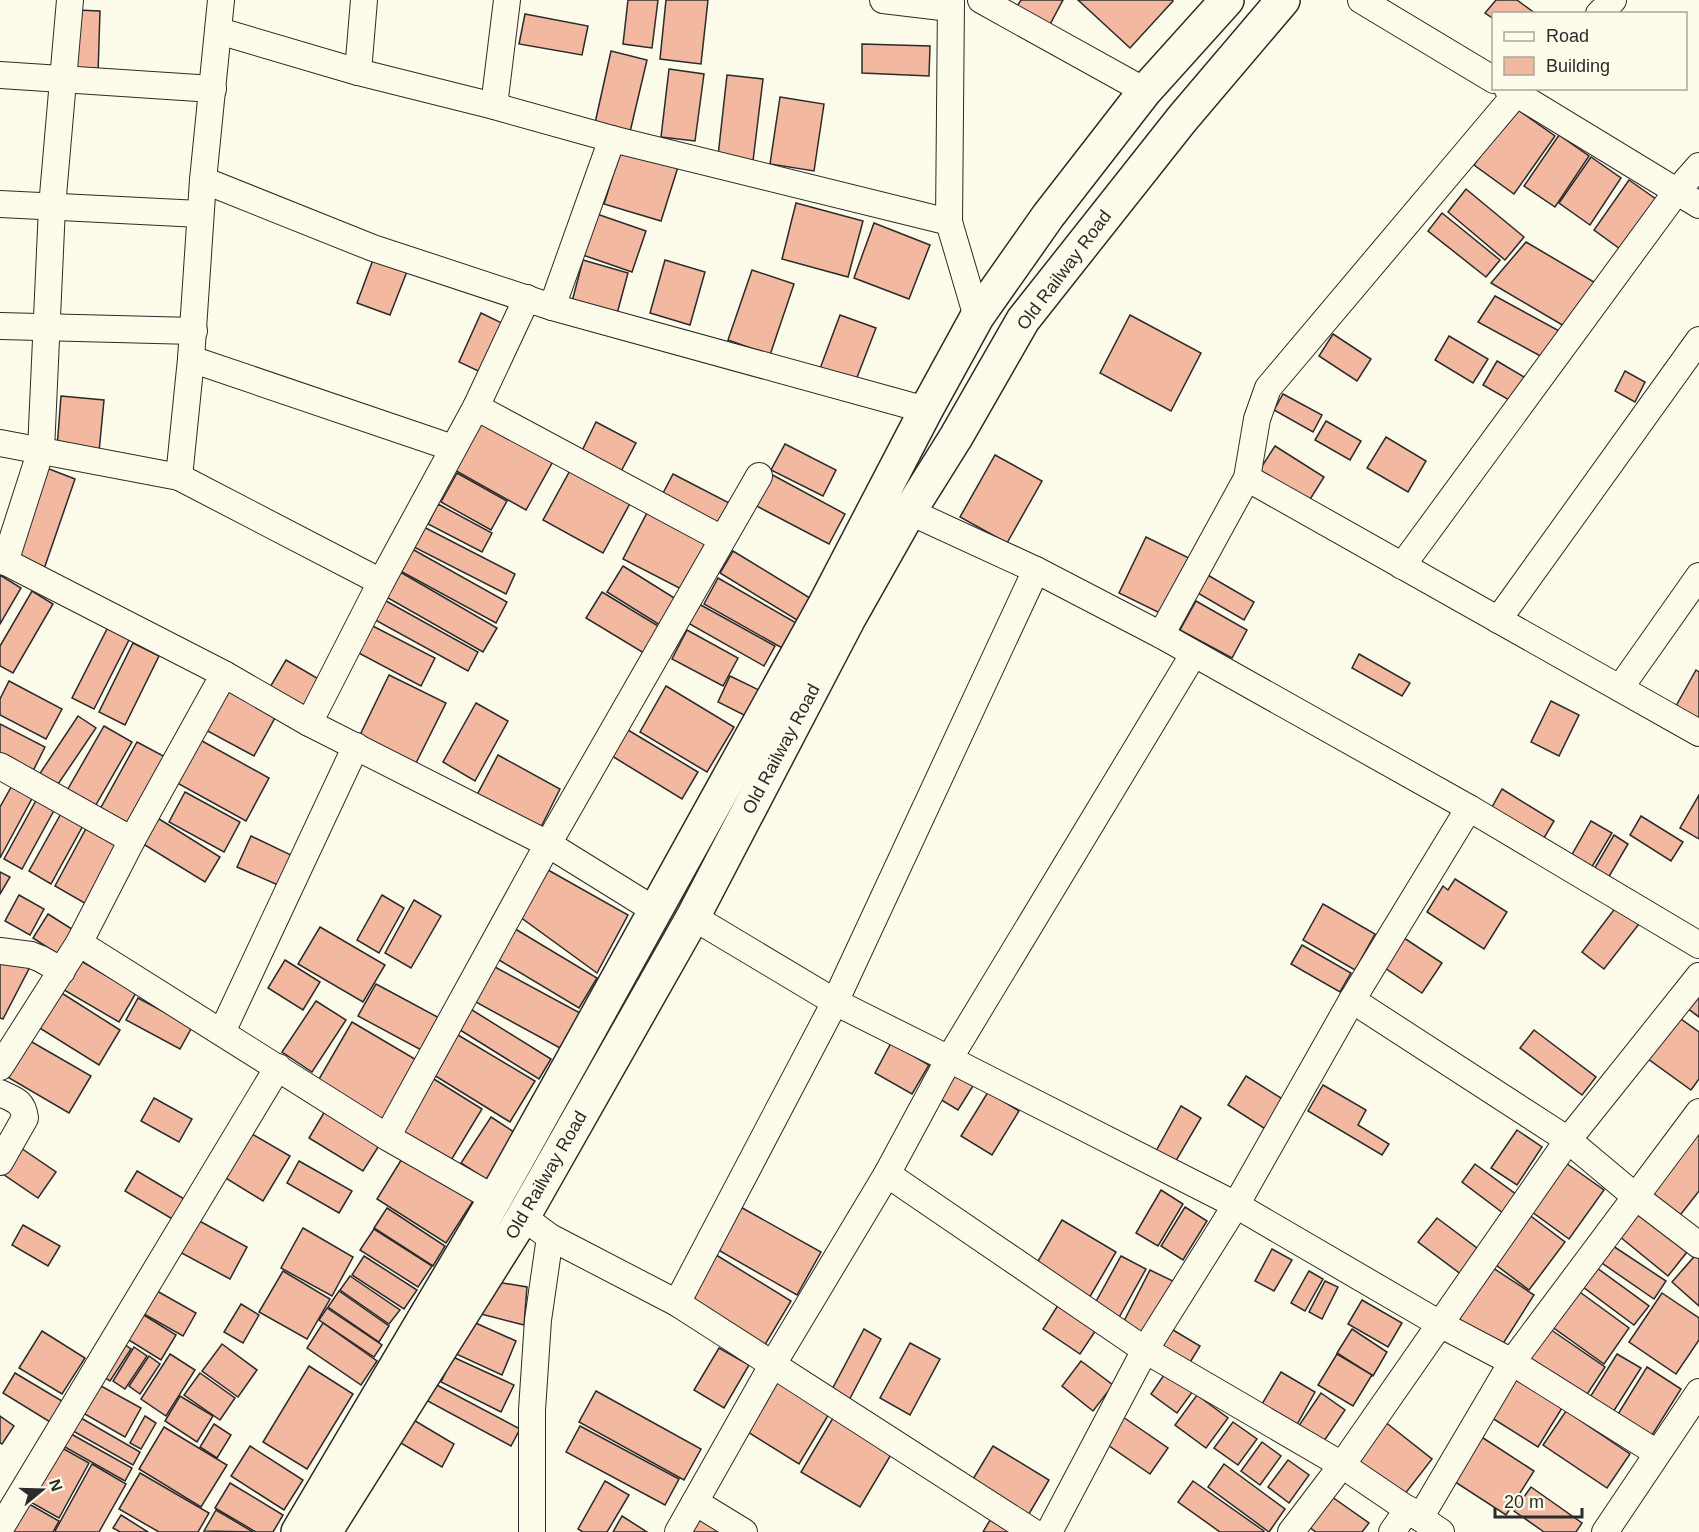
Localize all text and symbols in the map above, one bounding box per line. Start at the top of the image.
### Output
legend [1492,12,1687,90]
text: Road [1546,26,1589,46]
text: Building [1546,56,1610,76]
street label: Old Railway Road [1013,206,1115,334]
street label: Old Railway Road [738,681,824,817]
street label: Old Railway Road [501,1108,591,1242]
north arrow [12,1460,72,1520]
text: N [46,1477,66,1494]
scale bar [1495,1481,1582,1519]
text: 20 m [1504,1492,1544,1512]

